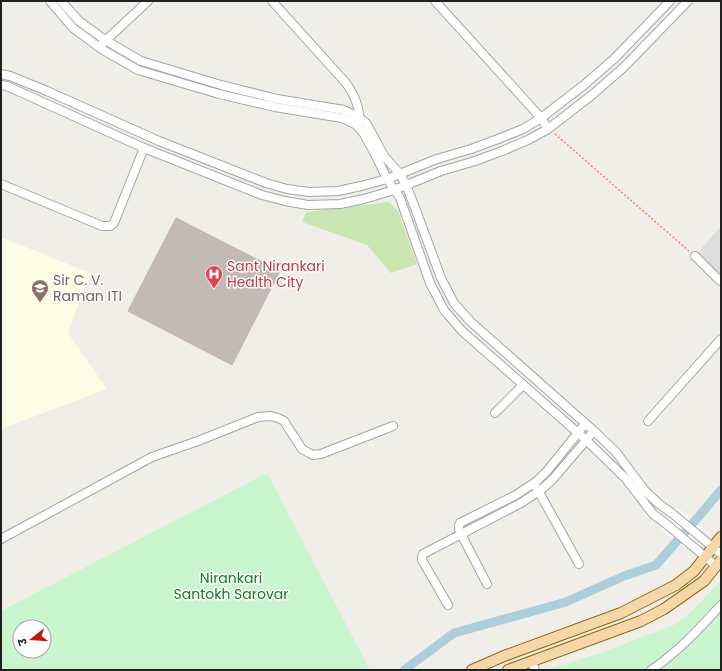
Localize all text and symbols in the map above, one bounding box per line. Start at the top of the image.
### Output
place label: Sant Nirankari Health City [227,256,325,292]
hospital icon: Sant Nirankari Health City [204,264,224,289]
place label: Sir C. V. Raman ITI [53,270,122,306]
school or university icon: Sir C. V. Raman ITI [30,278,50,303]
park label: Nirankari Santokh Sarovar [173,568,289,604]
north arrow [12,619,52,659]
text: उ [14,636,31,648]

